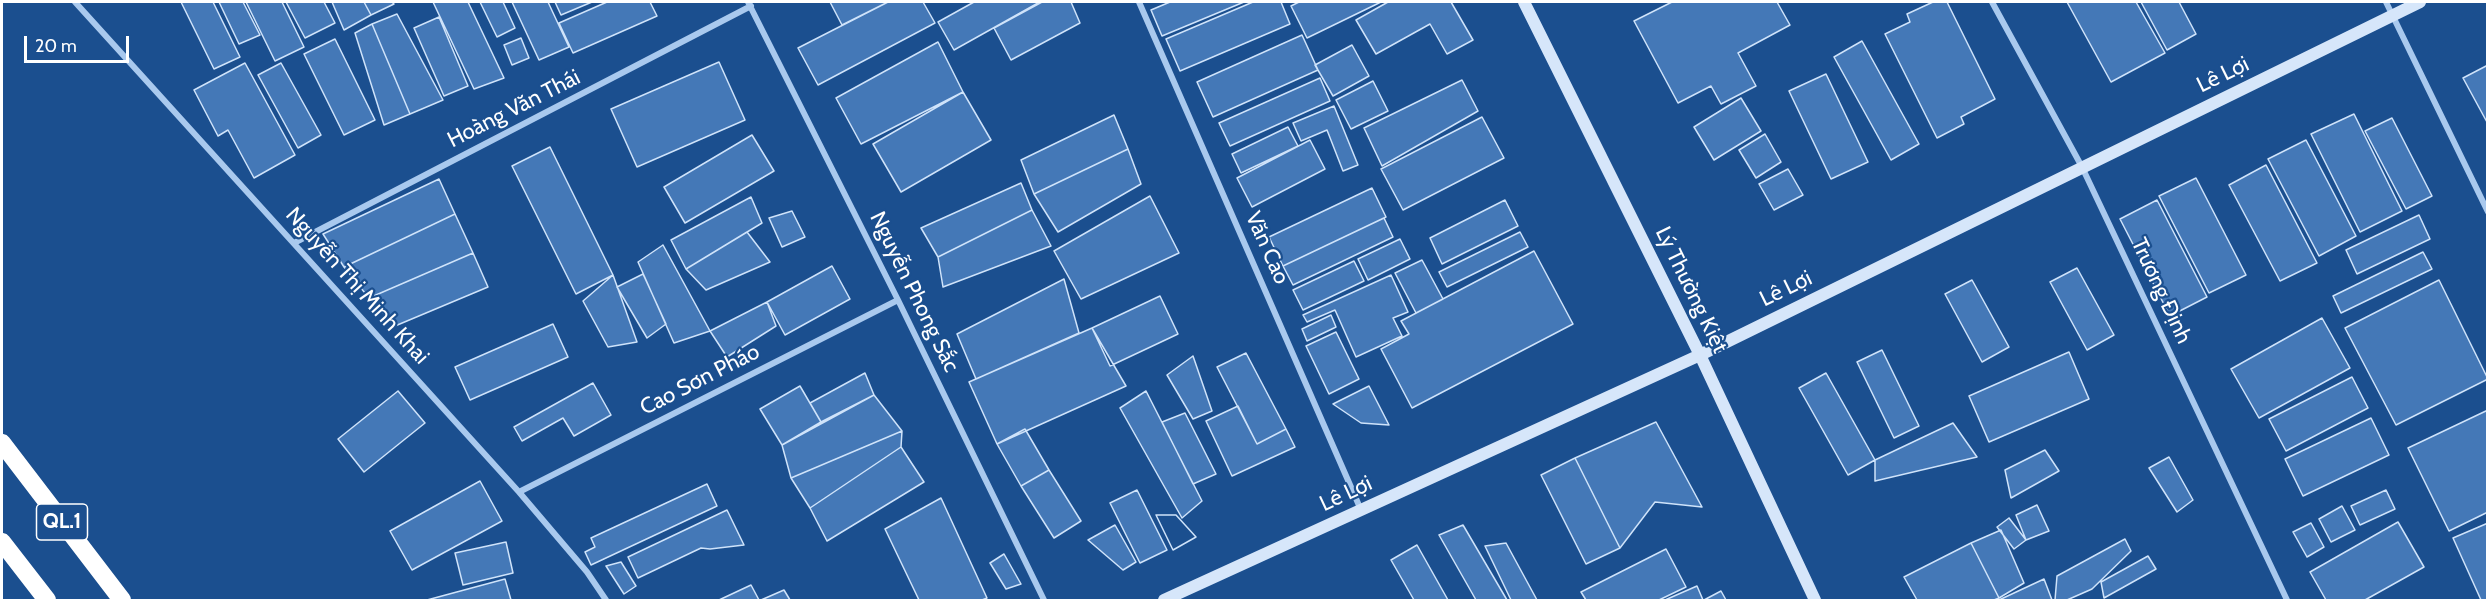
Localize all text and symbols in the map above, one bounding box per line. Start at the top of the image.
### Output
scale bar [27,24,132,62]
text: 20 m [35,35,77,57]
street label: Lê Lợi [2193,51,2253,99]
street label: Hoàng Văn Thái [443,64,585,154]
street label: Nguyễn Thị Minh Khai [280,202,434,370]
street label: Nguyễn Phong Sắc [864,208,964,376]
street label: Văn Cao [1239,208,1295,288]
street label: Lý Thường Kiệt [1649,223,1733,357]
street label: Trương Định [2125,234,2197,348]
street label: Lê Lợi [1756,265,1816,313]
street label: Cao Sơn Pháo [636,339,764,421]
street label: Lê Lợi [1316,471,1376,517]
road number: QL.1 [36,504,88,540]

